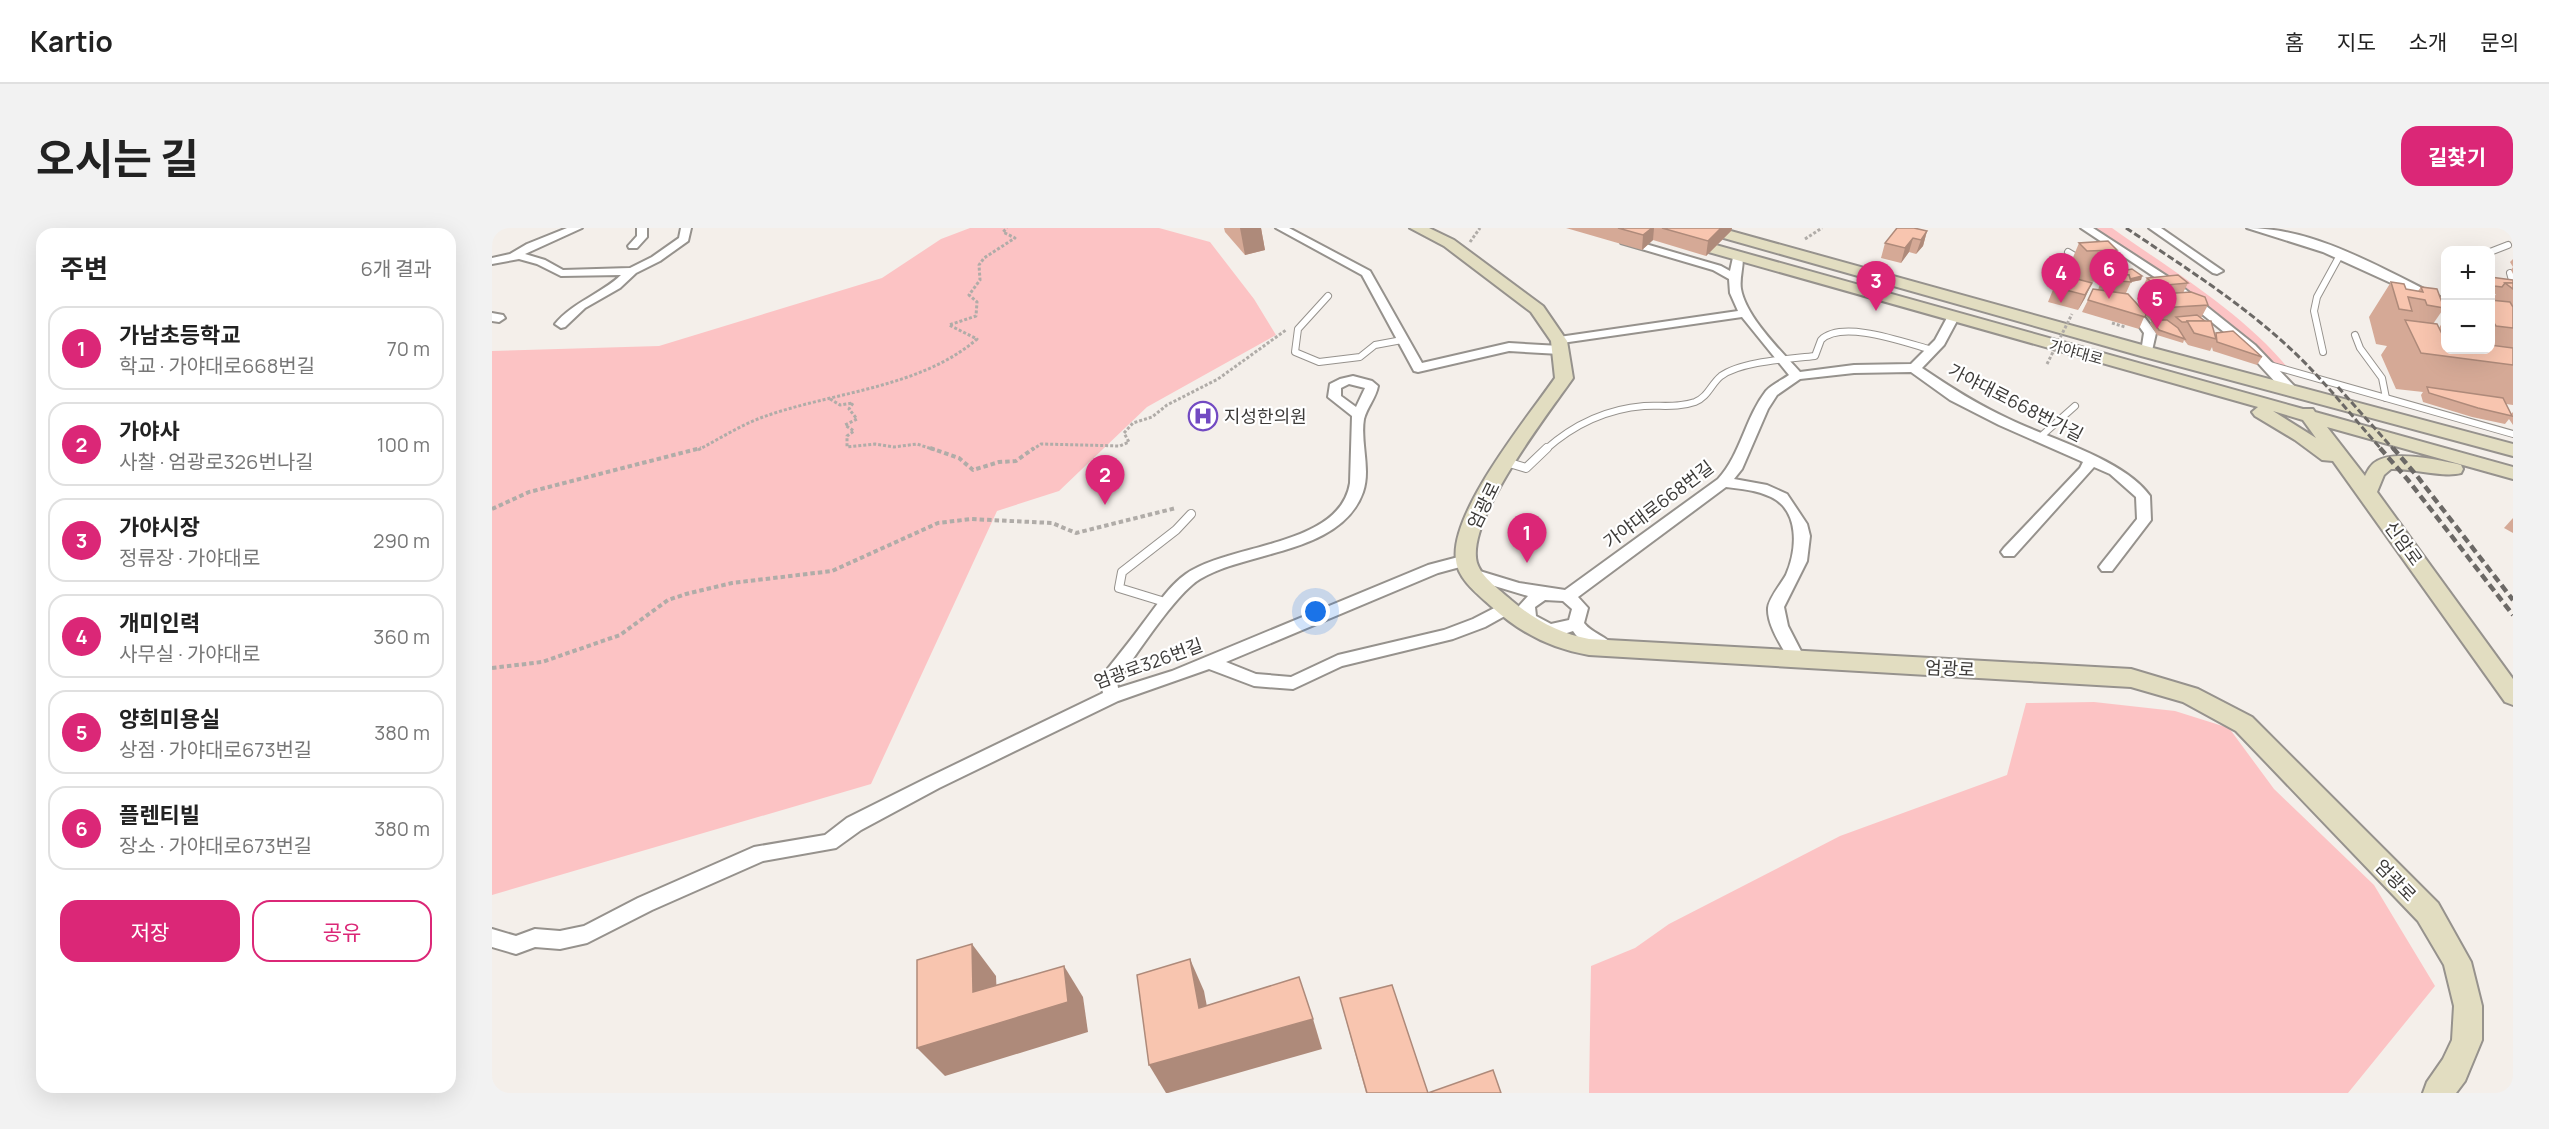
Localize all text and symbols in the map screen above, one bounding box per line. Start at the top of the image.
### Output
text: Kartio [30,22,113,60]
text: 홈 [2285,28,2304,56]
text: 지도 [2337,28,2376,56]
text: 소개 [2409,28,2447,56]
text: 문의 [2480,28,2519,56]
button: 길찾기 [2401,126,2513,186]
text: 오시는 길 [36,129,199,187]
map controls [2441,246,2495,354]
button: + [2441,246,2495,300]
text: 주변 [60,250,108,286]
pin: 6 [2090,250,2128,299]
pin: 4 [2042,254,2080,303]
text: 6개 결과 [360,255,432,282]
pin: 3 [1856,262,1896,311]
pin: 5 [2138,279,2176,329]
button: − [2441,300,2495,354]
text: 가남초등학교 [119,320,240,350]
street label: 가야대로 [2047,334,2105,370]
text: 1 [77,335,86,362]
text: 70 m [387,335,430,362]
text: 학교 · 가야대로668번길 [119,352,315,379]
street label: 가야대로668번가길 [1944,358,2088,446]
hospital icon: 지성한의원 [1187,400,1219,432]
place label: 지성한의원 [1224,404,1307,428]
text: 가야사 [119,416,180,446]
text: 2 [76,431,87,458]
text: 100 m [377,431,430,458]
text: 사찰 · 엄광로326번나길 [119,448,314,475]
street label: 가야대로668번길 [1598,455,1718,553]
pin: 2 [1086,456,1124,505]
street label: 엄광로 [1461,477,1505,533]
text: 가야시장 [119,512,200,542]
pin: 1 [1508,514,1546,563]
street label: 신암로 [2380,516,2428,570]
text: 3 [76,527,87,554]
text: 290 m [373,527,430,554]
text: 정류장 · 가야대로 [119,544,260,571]
your location [1301,597,1330,626]
text: 개미인력 [119,608,200,638]
text: 4 [75,623,88,650]
text: 360 m [373,623,430,650]
street label: 엄광로326번길 [1090,632,1206,694]
text: 사무실 · 가야대로 [119,640,260,667]
street label: 엄광로 [1925,655,1975,681]
text: 양희미용실 [119,704,220,734]
text: 5 [76,719,87,746]
text: 380 m [374,719,430,746]
text: 상점 · 가야대로673번길 [119,736,312,763]
text: 플렌티빌 [119,800,200,830]
text: 6 [75,815,88,842]
text: 380 m [374,815,430,842]
text: 장소 · 가야대로673번길 [119,832,312,859]
street label: 엄광로 [2370,854,2422,906]
button: 저장 [60,900,240,962]
button: 공유 [252,900,432,962]

